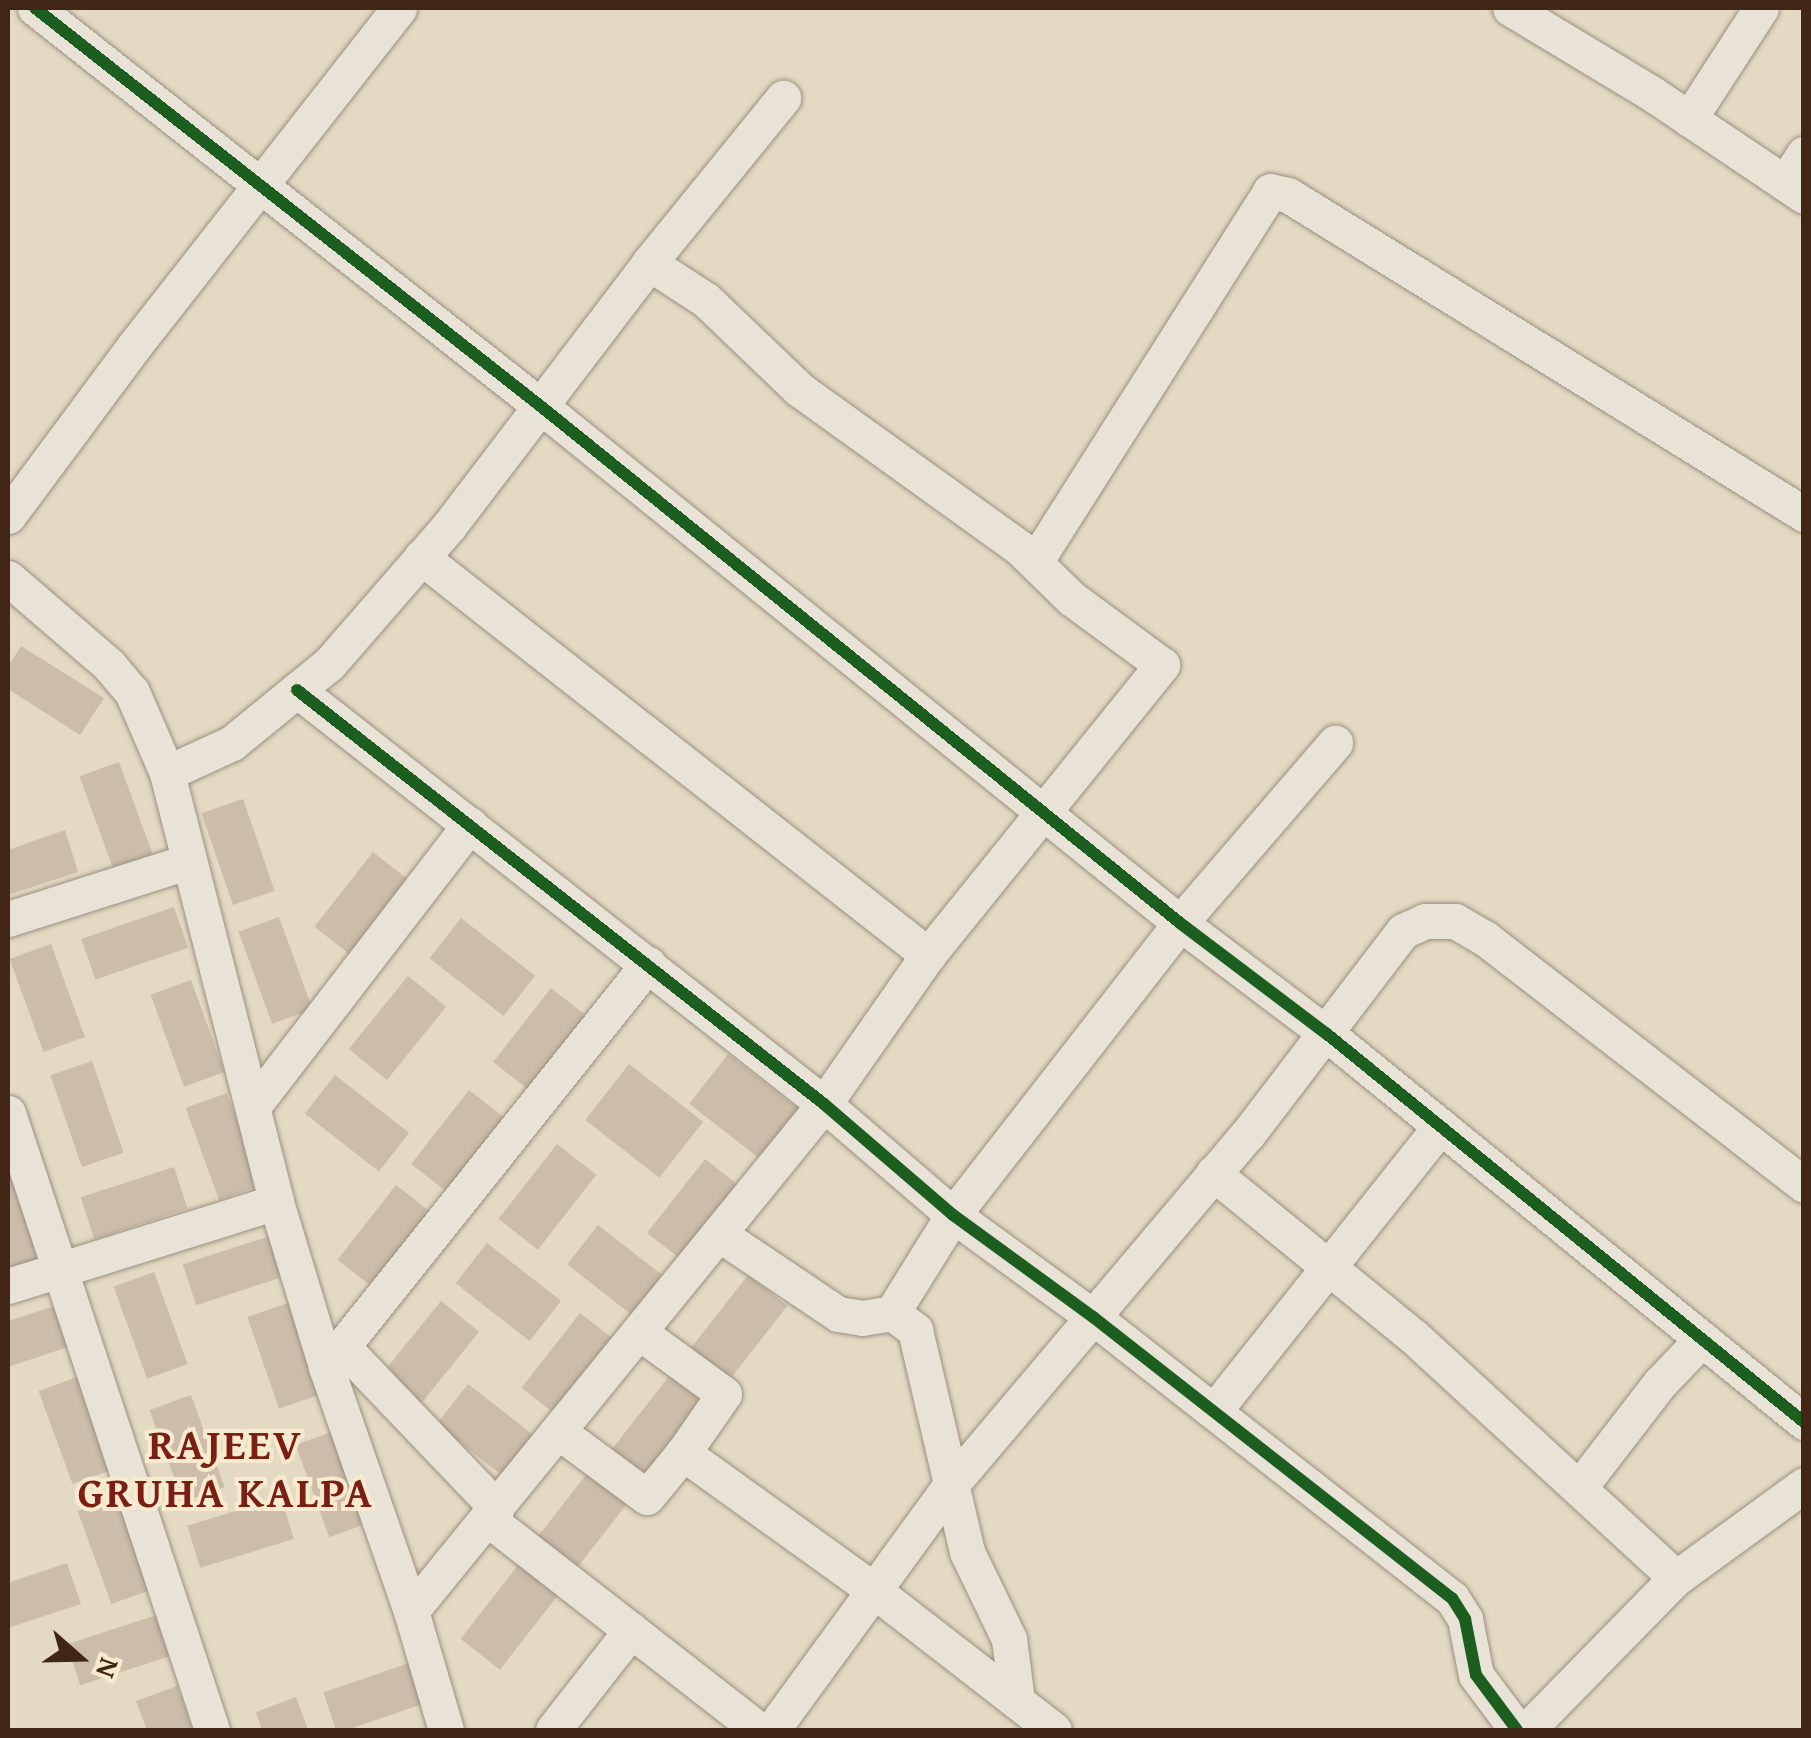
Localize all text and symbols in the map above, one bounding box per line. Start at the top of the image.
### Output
district label: RAJEEV GRUHA KALPA [78,1419,374,1518]
north arrow [30,1608,130,1708]
text: N [86,1653,131,1684]

